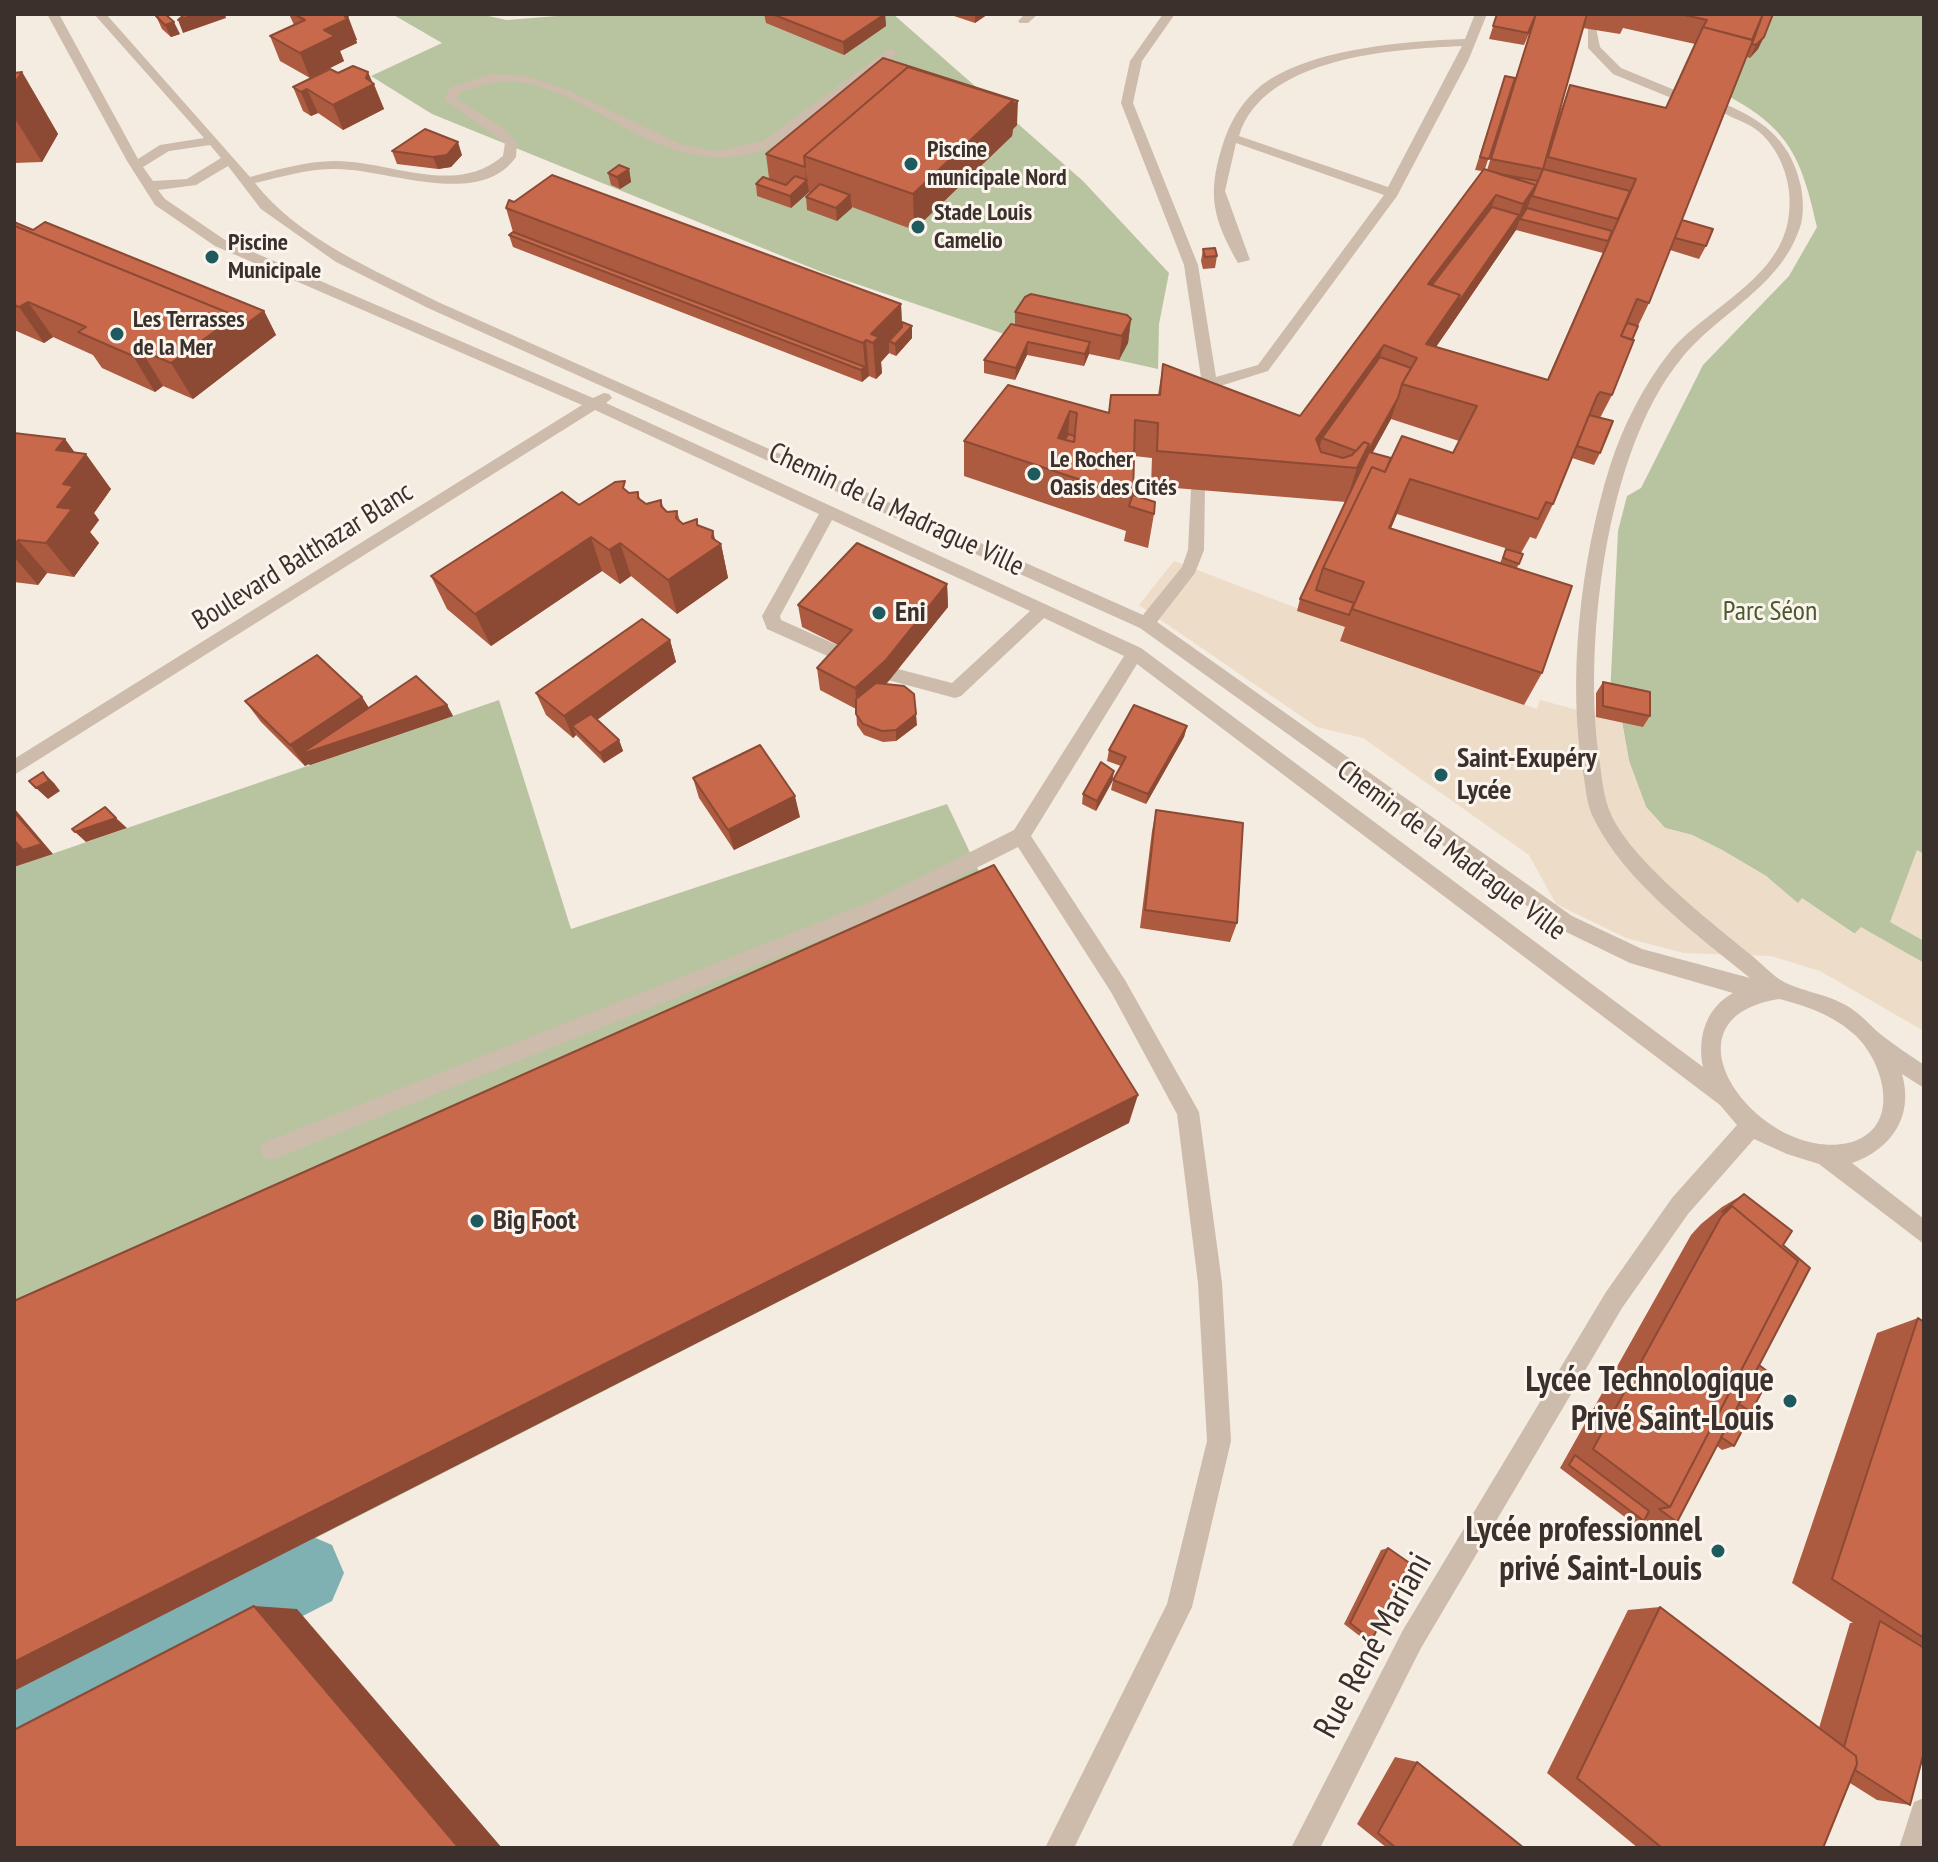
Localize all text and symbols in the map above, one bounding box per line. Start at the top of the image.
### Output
place label: Piscine municipale Nord [927,136,1067,192]
marker: Piscine municipale Nord [902,155,920,173]
place label: Stade Louis Camelio [934,199,1032,255]
marker: Stade Louis Camelio [909,218,927,236]
place label: Piscine Municipale [228,229,321,285]
marker: Piscine Municipale [203,248,221,266]
place label: Les Terrasses de la Mer [133,306,245,362]
marker: Les Terrasses de la Mer [108,325,126,343]
street label: Chemin de la Madrague Ville [763,436,1029,584]
place label: Le Rocher Oasis des Cités [1050,446,1177,502]
marker: Le Rocher Oasis des Cités [1025,465,1043,483]
street label: Boulevard Balthazar Blanc [187,476,419,638]
park label: Parc Séon [1723,595,1817,629]
place label: Eni [895,596,926,630]
marker: Eni [870,604,888,622]
place label: Saint-Exupéry Lycée [1457,742,1597,808]
street label: Chemin de la Madrague Ville [1330,754,1572,948]
marker: Saint-Exupéry Lycée [1432,766,1450,784]
place label: Big Foot [493,1204,576,1238]
marker: Big Foot [468,1212,486,1230]
place label: Lycée Technologique Privé Saint-Louis [1525,1361,1774,1440]
marker: Lycée Technologique Privé Saint-Louis [1781,1392,1799,1410]
place label: Lycée professionnel privé Saint-Louis [1465,1511,1702,1590]
marker: Lycée professionnel privé Saint-Louis [1709,1542,1727,1560]
street label: Rue René Mariani [1306,1546,1442,1746]

